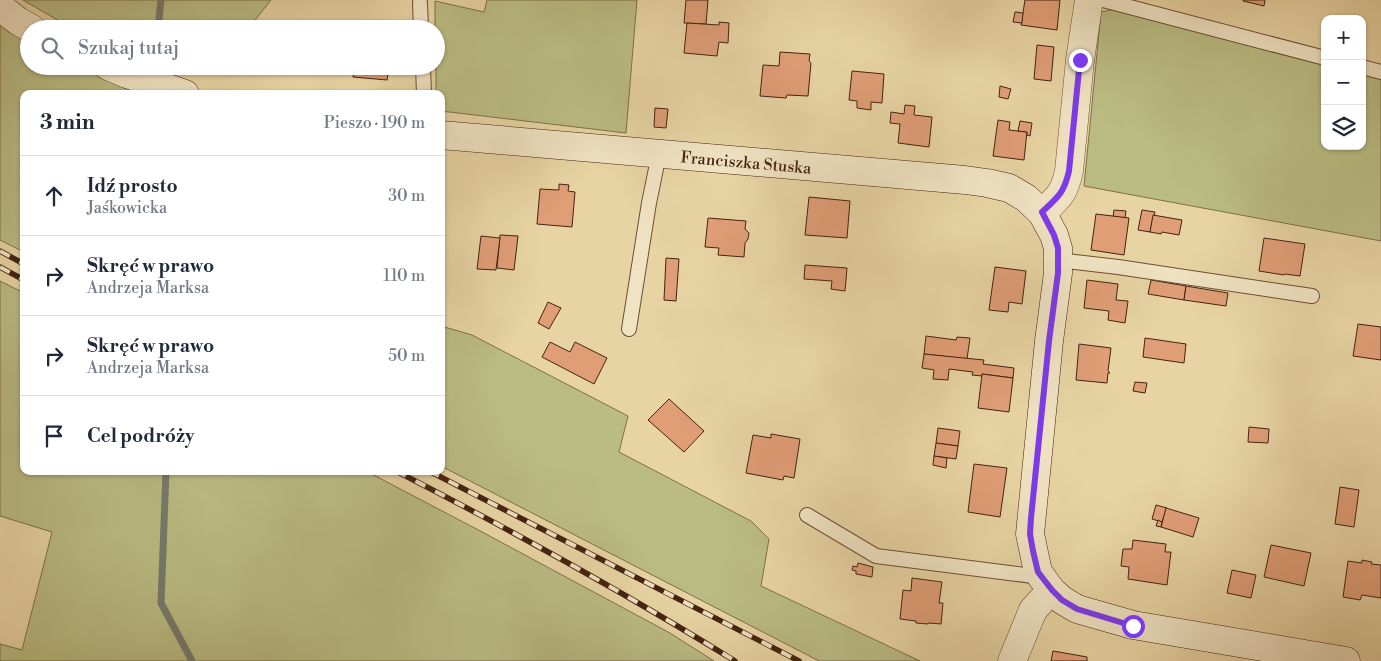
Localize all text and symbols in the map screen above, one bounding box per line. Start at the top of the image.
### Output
map controls [1321,15,1366,150]
button: + [1321,15,1366,60]
search box [20,20,445,75]
icon: search [38,34,66,62]
text: Szukaj tutaj [78,36,179,60]
route end [1069,49,1092,72]
button: − [1321,60,1366,105]
button: layers [1321,105,1366,150]
text: 3 min [40,110,95,136]
text: Pieszo · 190 m [324,113,425,133]
street label: Franciszka Stuska [680,147,813,179]
text: Idź prosto [87,174,178,198]
icon: ahead [40,182,68,210]
text: 30 m [388,186,425,206]
text: Jaśkowicka [87,198,167,218]
text: Skręć w prawo [87,254,214,278]
icon: right [40,262,68,290]
text: 110 m [383,266,425,286]
text: Andrzeja Marksa [87,278,209,298]
text: Skręć w prawo [87,334,214,358]
icon: right [40,342,68,370]
text: 50 m [388,346,425,366]
text: Andrzeja Marksa [87,358,209,378]
icon: arrive [40,422,68,450]
text: Cel podróży [87,424,194,448]
route start [1122,615,1145,638]

